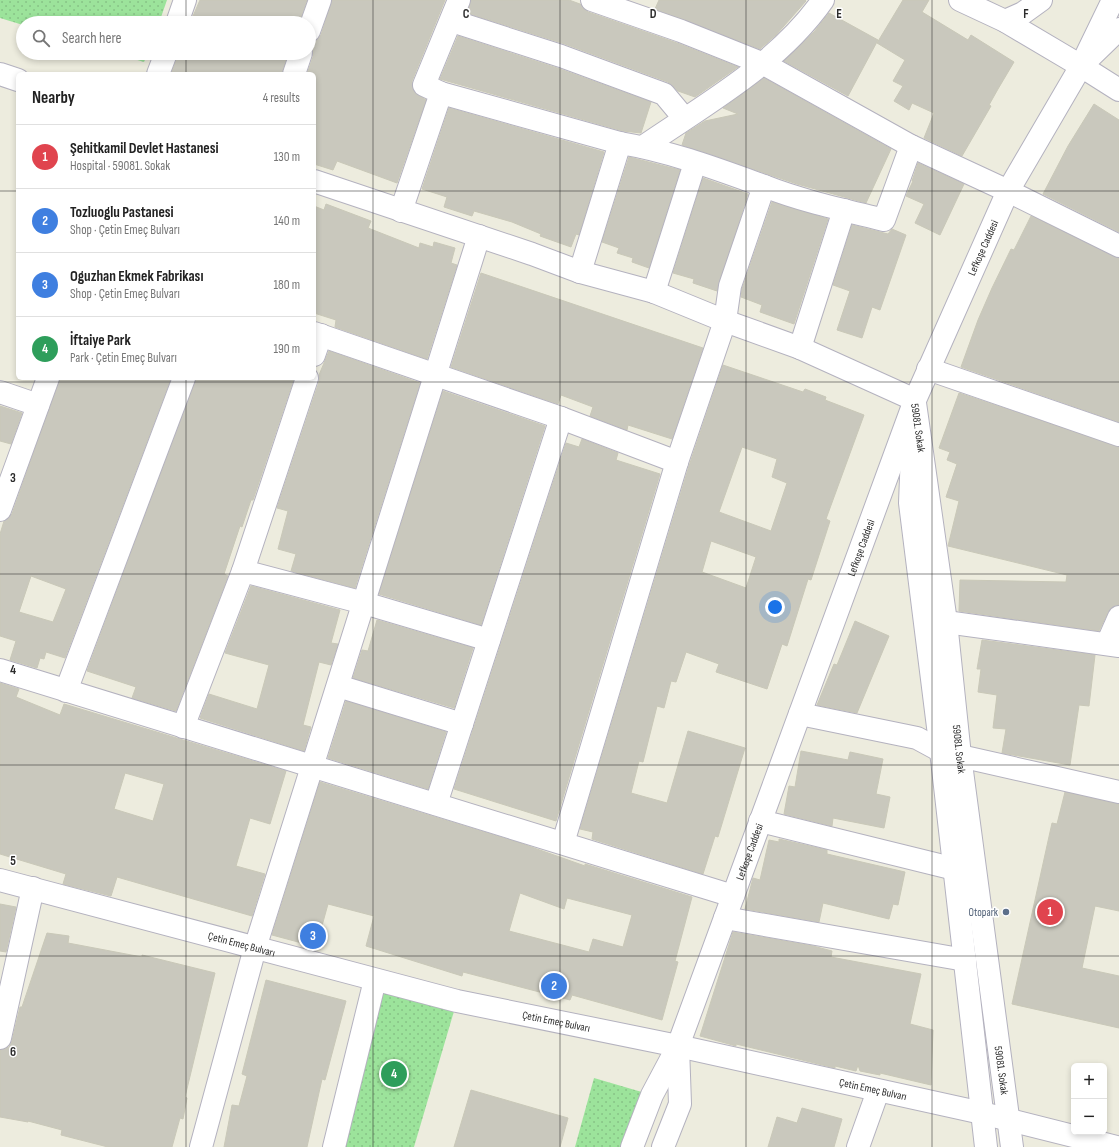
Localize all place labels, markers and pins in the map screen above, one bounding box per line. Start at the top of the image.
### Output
pin: 1 [1037,897,1063,927]
place label: Otopark [969,906,999,919]
marker: Otopark [1001,907,1011,917]
pin: 3 [300,921,326,951]
pin: 2 [541,971,567,1001]
pin: 4 [381,1059,407,1089]

